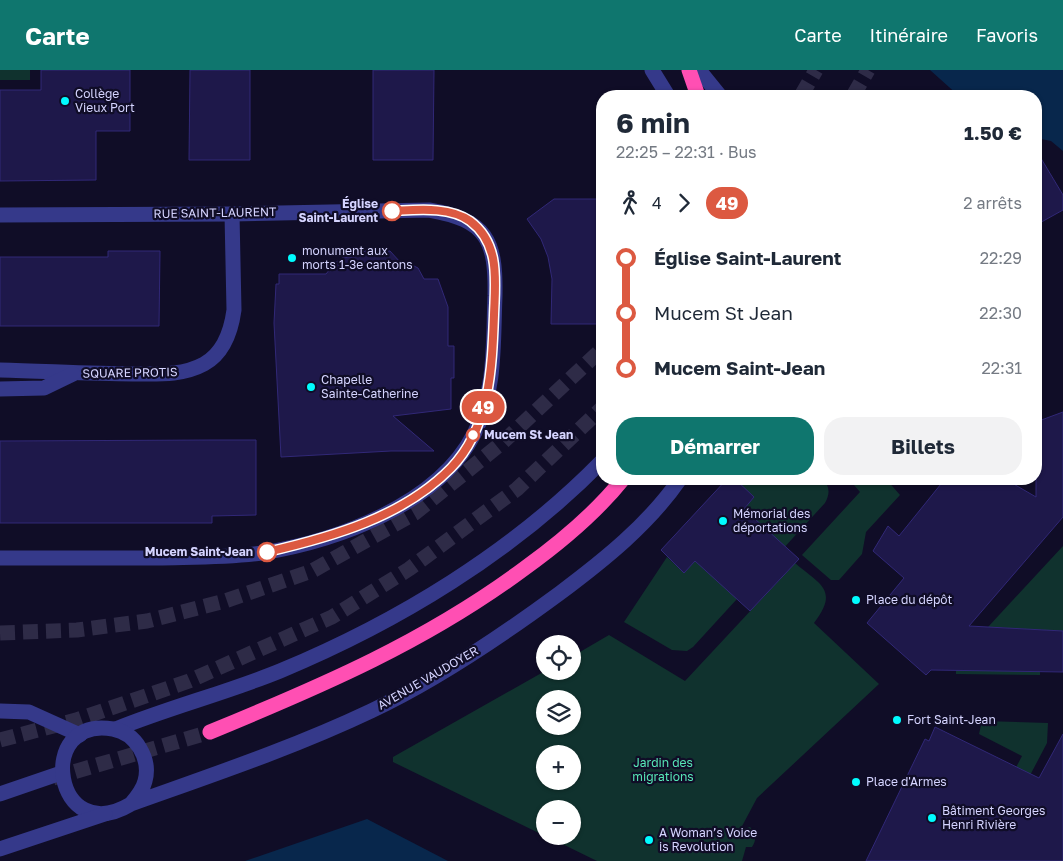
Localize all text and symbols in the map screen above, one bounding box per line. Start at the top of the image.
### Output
text: Carte [25,21,90,50]
text: Carte [794,24,842,46]
text: Itinéraire [870,24,948,46]
text: Favoris [976,24,1038,46]
place label: Collège Vieux Port [75,86,135,115]
marker: Collège Vieux Port [59,95,71,107]
text: 6 min [616,106,690,139]
text: 1.50 € [964,121,1022,144]
text: 22:25 – 22:31 · Bus [616,142,757,162]
icon: walk [616,189,644,217]
icon: forward [670,189,698,217]
text: 49 [716,192,738,214]
text: 4 [652,193,662,213]
text: 2 arrêts [963,193,1022,213]
place label: Église Saint-Laurent [299,196,378,225]
marker: Église Saint-Laurent [382,201,402,221]
street label: RUE SAINT-LAURENT [153,204,277,221]
place label: monument aux morts 1-3e cantons [302,243,413,272]
text: Église Saint-Laurent [654,246,841,269]
text: 22:29 [980,248,1022,268]
marker: monument aux morts 1-3e cantons [286,252,298,264]
text: Mucem St Jean [654,301,793,324]
text: 22:30 [979,303,1022,323]
text: Mucem Saint-Jean [654,356,825,379]
text: 22:31 [982,358,1022,378]
street label: SQUARE PROTIS [82,364,178,381]
place label: Chapelle Sainte-Catherine [321,372,418,401]
marker: Chapelle Sainte-Catherine [305,381,317,393]
line badge: 49 [460,391,506,423]
text: 49 [472,396,494,418]
button: Démarrer [616,417,814,475]
button: Billets [824,417,1022,475]
place label: Mucem St Jean [484,427,573,442]
marker: Mucem St Jean [466,428,480,442]
place label: Mémorial des déportations [733,506,810,535]
marker: Mémorial des déportations [717,515,729,527]
marker: Mucem Saint-Jean [257,542,277,562]
place label: Mucem Saint-Jean [145,544,253,559]
place label: Place du dépôt [866,592,953,607]
marker: Place du dépôt [850,594,862,606]
map controls [536,635,581,845]
button: locate [536,635,581,680]
street label: AVENUE VAUDOYER [375,643,481,713]
button: layers [536,690,581,735]
place label: Fort Saint-Jean [907,712,996,727]
marker: Fort Saint-Jean [891,714,903,726]
button: + [536,745,581,790]
park label: Jardin des migrations [632,755,694,784]
place label: Place d'Armes [866,774,947,789]
marker: Place d'Armes [850,776,862,788]
button: − [536,800,581,845]
place label: Bâtiment Georges Henri Rivière [942,803,1045,832]
marker: Bâtiment Georges Henri Rivière [926,812,938,824]
place label: A Woman’s Voice is Revolution [659,825,757,854]
marker: A Woman’s Voice is Revolution [643,834,655,846]

